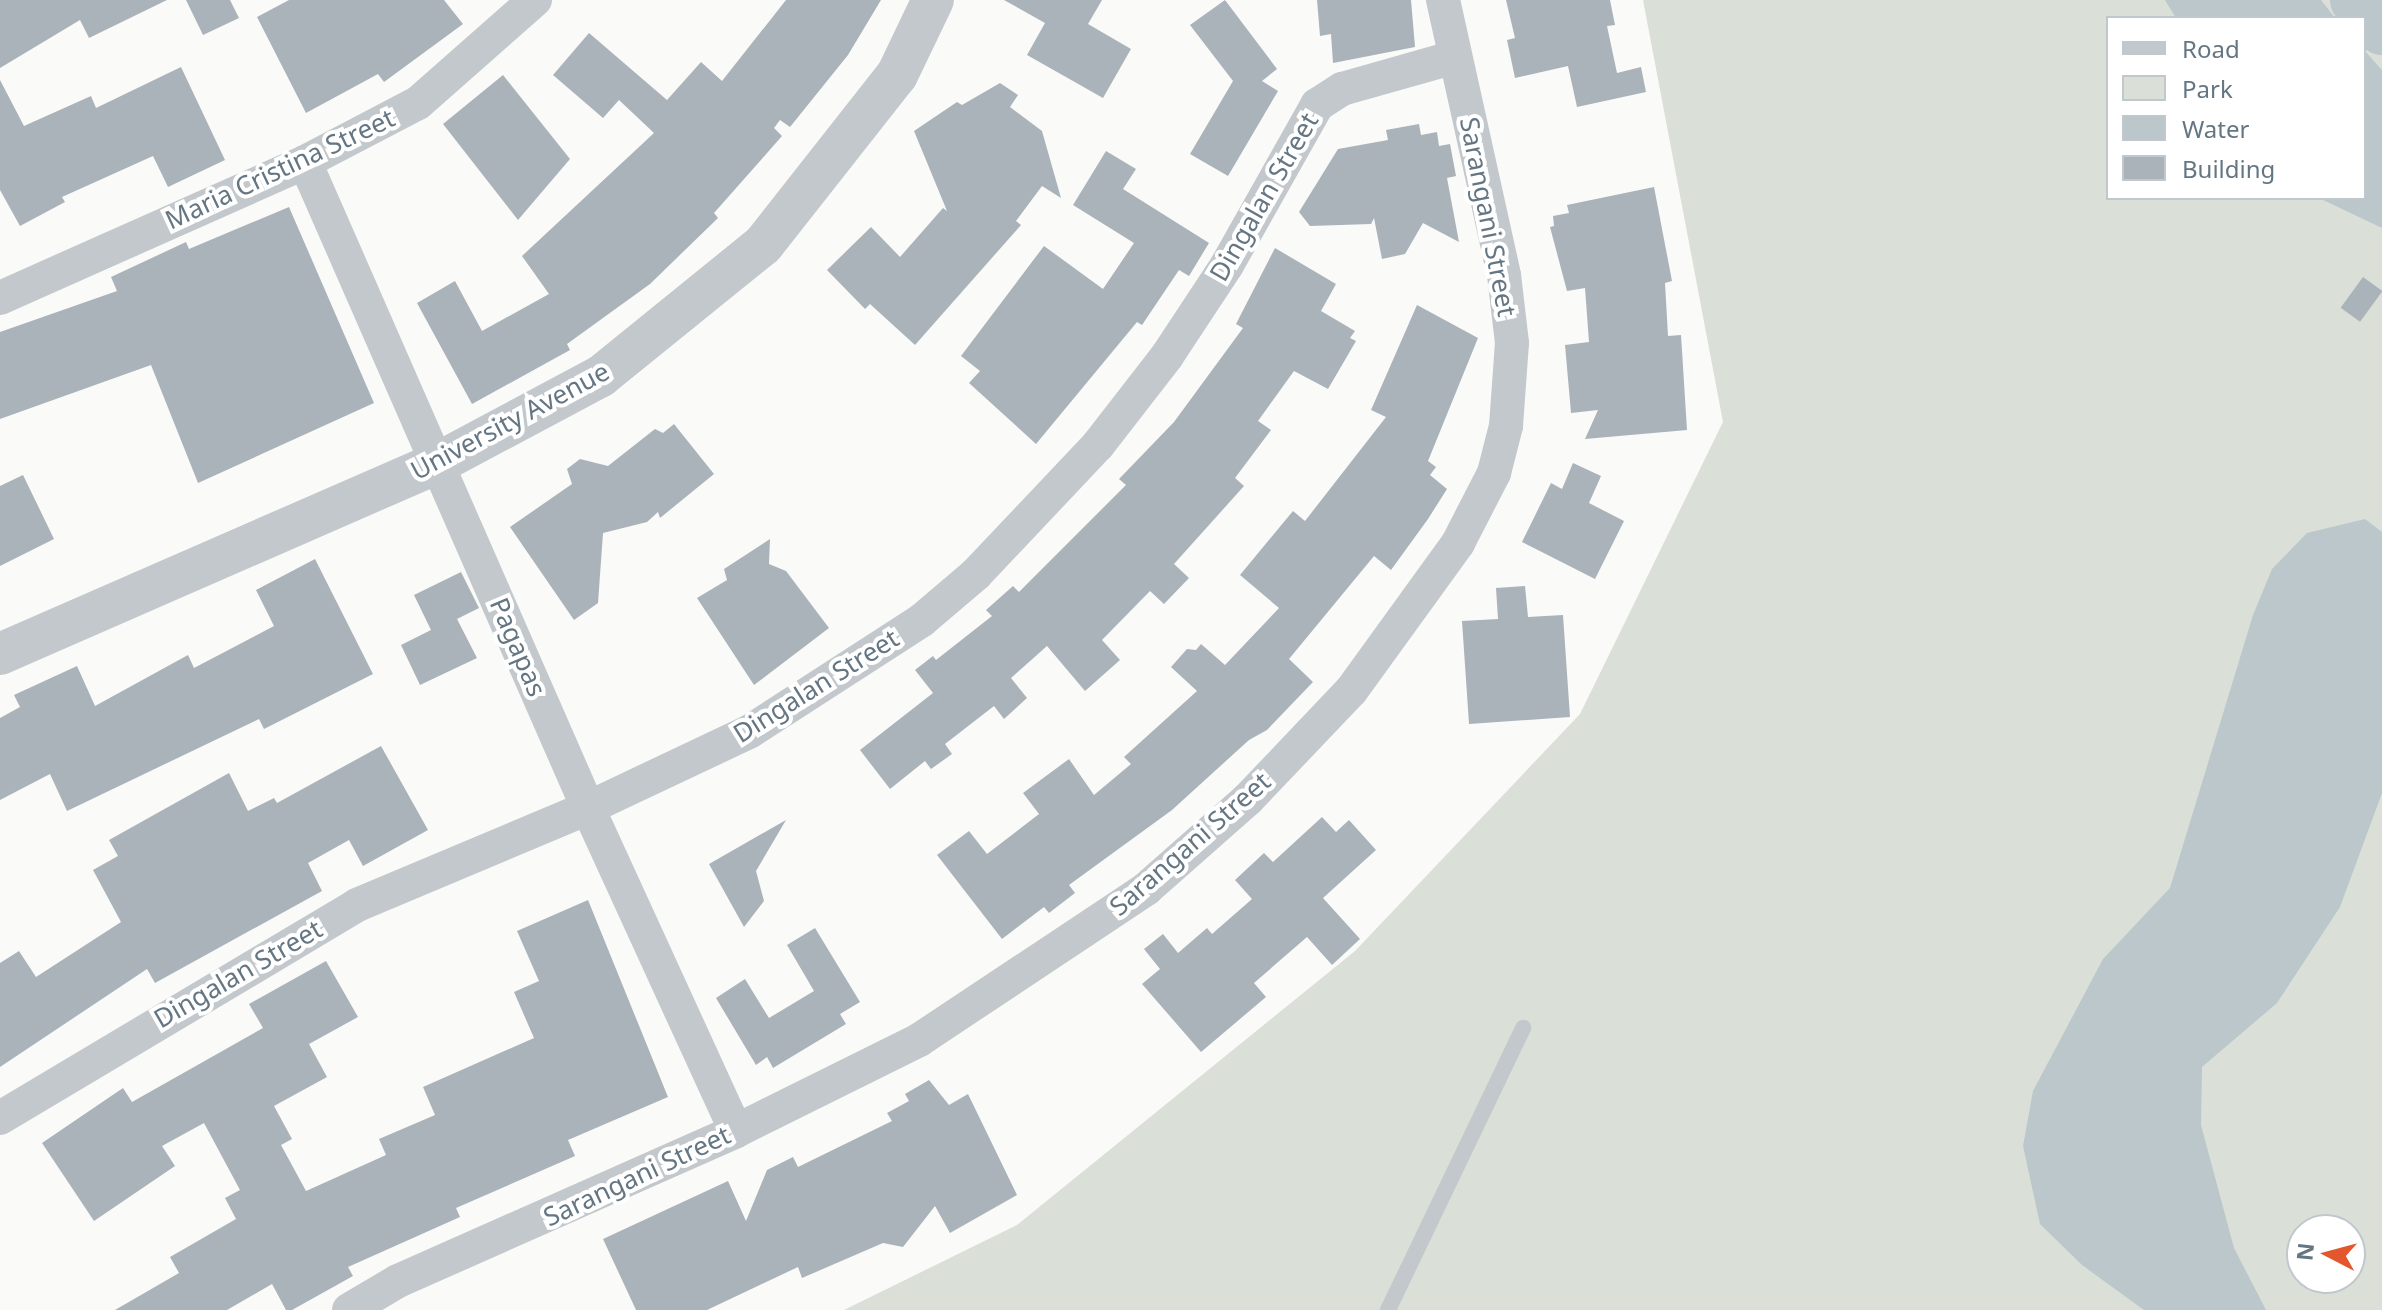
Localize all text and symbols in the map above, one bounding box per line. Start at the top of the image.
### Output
legend [2106,16,2366,200]
text: Road [2182,32,2240,65]
text: Park [2182,72,2233,105]
street label: Maria Cristina Street [160,102,400,236]
street label: Dingalan Street [1203,107,1325,287]
text: Water [2182,112,2249,145]
street label: Sarangani Street [1453,115,1523,319]
text: Building [2182,152,2275,185]
street label: University Avenue [405,356,615,486]
street label: Pagapas [483,593,553,701]
street label: Dingalan Street [728,623,904,749]
street label: Sarangani Street [1103,766,1277,922]
street label: Dingalan Street [148,913,328,1035]
street label: Sarangani Street [539,1119,735,1233]
north arrow [2286,1214,2366,1294]
text: N [2288,1241,2320,1262]

